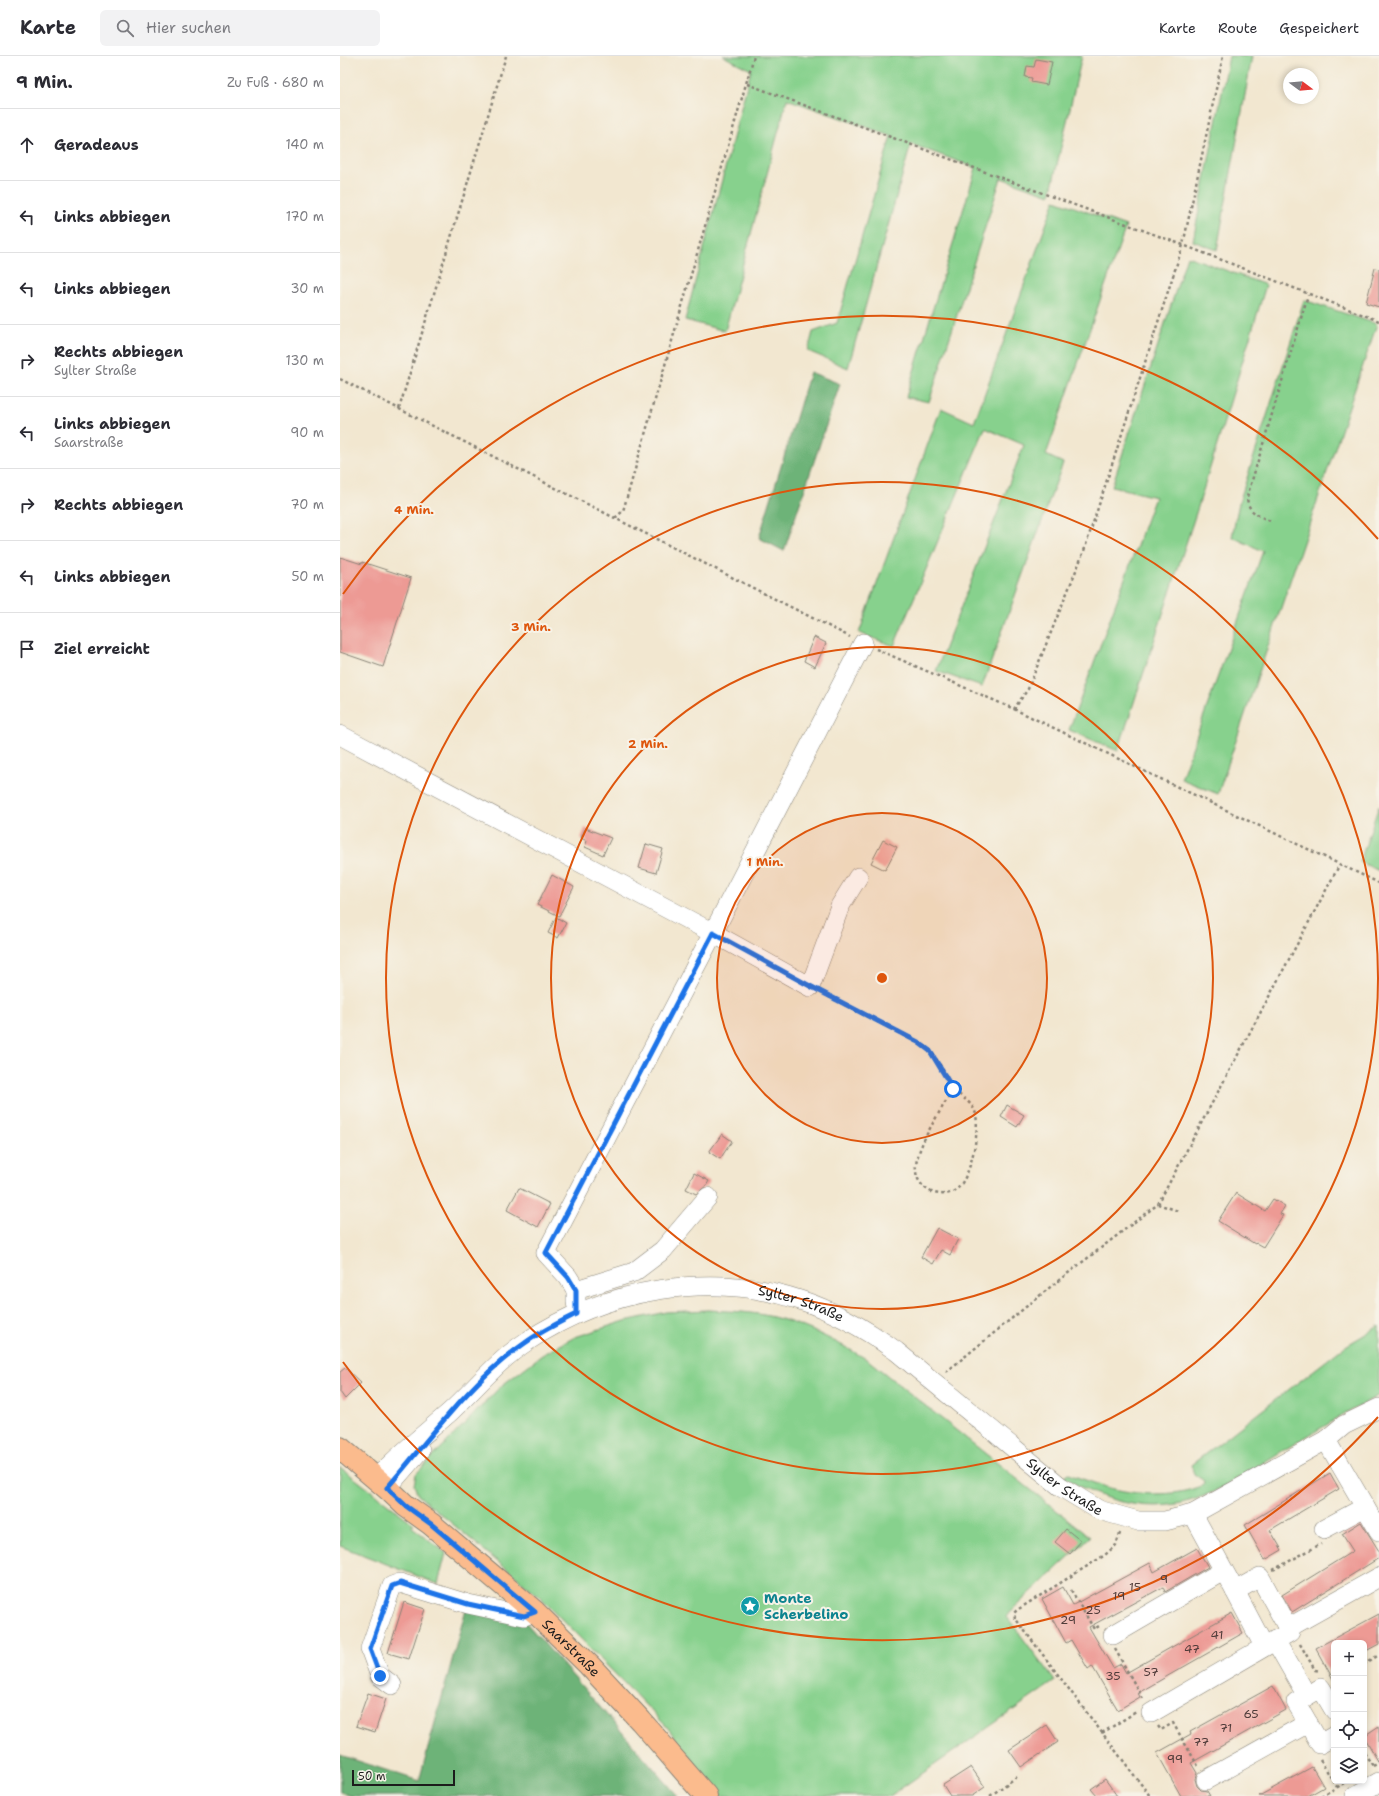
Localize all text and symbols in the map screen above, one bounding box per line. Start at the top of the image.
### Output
search box [100,10,380,46]
text: Karte [20,15,76,40]
icon: search [114,17,136,39]
text: Hier suchen [146,18,231,38]
text: Karte [1159,19,1196,37]
text: Route [1218,19,1257,37]
text: Gespeichert [1279,19,1359,37]
north arrow [1283,68,1319,104]
text: 9 Min. [16,71,73,93]
text: Zu Fuß · 680 m [227,74,324,91]
icon: ahead [16,134,38,156]
text: Geradeaus [54,135,139,155]
text: 140 m [285,136,324,153]
icon: left [16,206,38,228]
text: Links abbiegen [54,207,170,227]
text: 170 m [286,208,324,225]
icon: left [16,278,38,300]
text: Links abbiegen [54,279,170,299]
text: 30 m [290,280,324,297]
text: Rechts abbiegen [54,342,183,362]
icon: right [16,350,38,372]
text: 130 m [286,352,324,369]
text: Sylter Straße [54,362,137,379]
text: Links abbiegen [54,414,170,434]
icon: left [16,422,38,444]
text: 90 m [290,424,324,441]
text: Saarstraße [54,434,124,451]
icon: right [16,494,38,516]
text: Rechts abbiegen [54,495,183,515]
text: 70 m [290,496,324,513]
text: 4 Min. [394,502,434,518]
icon: left [16,566,38,588]
text: Links abbiegen [54,567,170,587]
text: 50 m [291,568,324,585]
text: 3 Min. [511,619,551,635]
icon: arrive [16,638,38,660]
text: Ziel erreicht [54,639,150,659]
text: 2 Min. [628,736,668,752]
text: 1 Min. [746,854,784,870]
centre of rings [875,971,889,985]
route start [944,1080,962,1098]
street label: Sylter Straße [757,1281,847,1326]
street label: Sylter Straße [1023,1454,1107,1519]
house number: 9 [1160,1571,1168,1587]
house number: 15 [1129,1579,1141,1595]
house number: 19 [1113,1588,1125,1604]
place label: Monte Scherbelino [764,1589,848,1623]
place icon: Monte Scherbelino [739,1595,761,1617]
house number: 25 [1085,1602,1101,1618]
house number: 29 [1060,1612,1076,1628]
street label: Saarstraße [538,1615,604,1681]
house number: 41 [1211,1627,1223,1643]
map controls [1331,1640,1367,1784]
button: + [1331,1640,1367,1676]
house number: 47 [1184,1641,1200,1657]
house number: 57 [1143,1664,1159,1680]
route end [371,1667,389,1685]
house number: 35 [1105,1668,1121,1684]
button: − [1331,1676,1367,1712]
house number: 65 [1243,1706,1259,1722]
button: locate [1331,1712,1367,1748]
house number: 71 [1220,1720,1232,1736]
house number: 77 [1193,1734,1209,1750]
button: layers [1331,1748,1367,1784]
house number: 99 [1167,1751,1183,1767]
scale bar [352,1768,455,1787]
text: 50 m [358,1769,386,1784]

